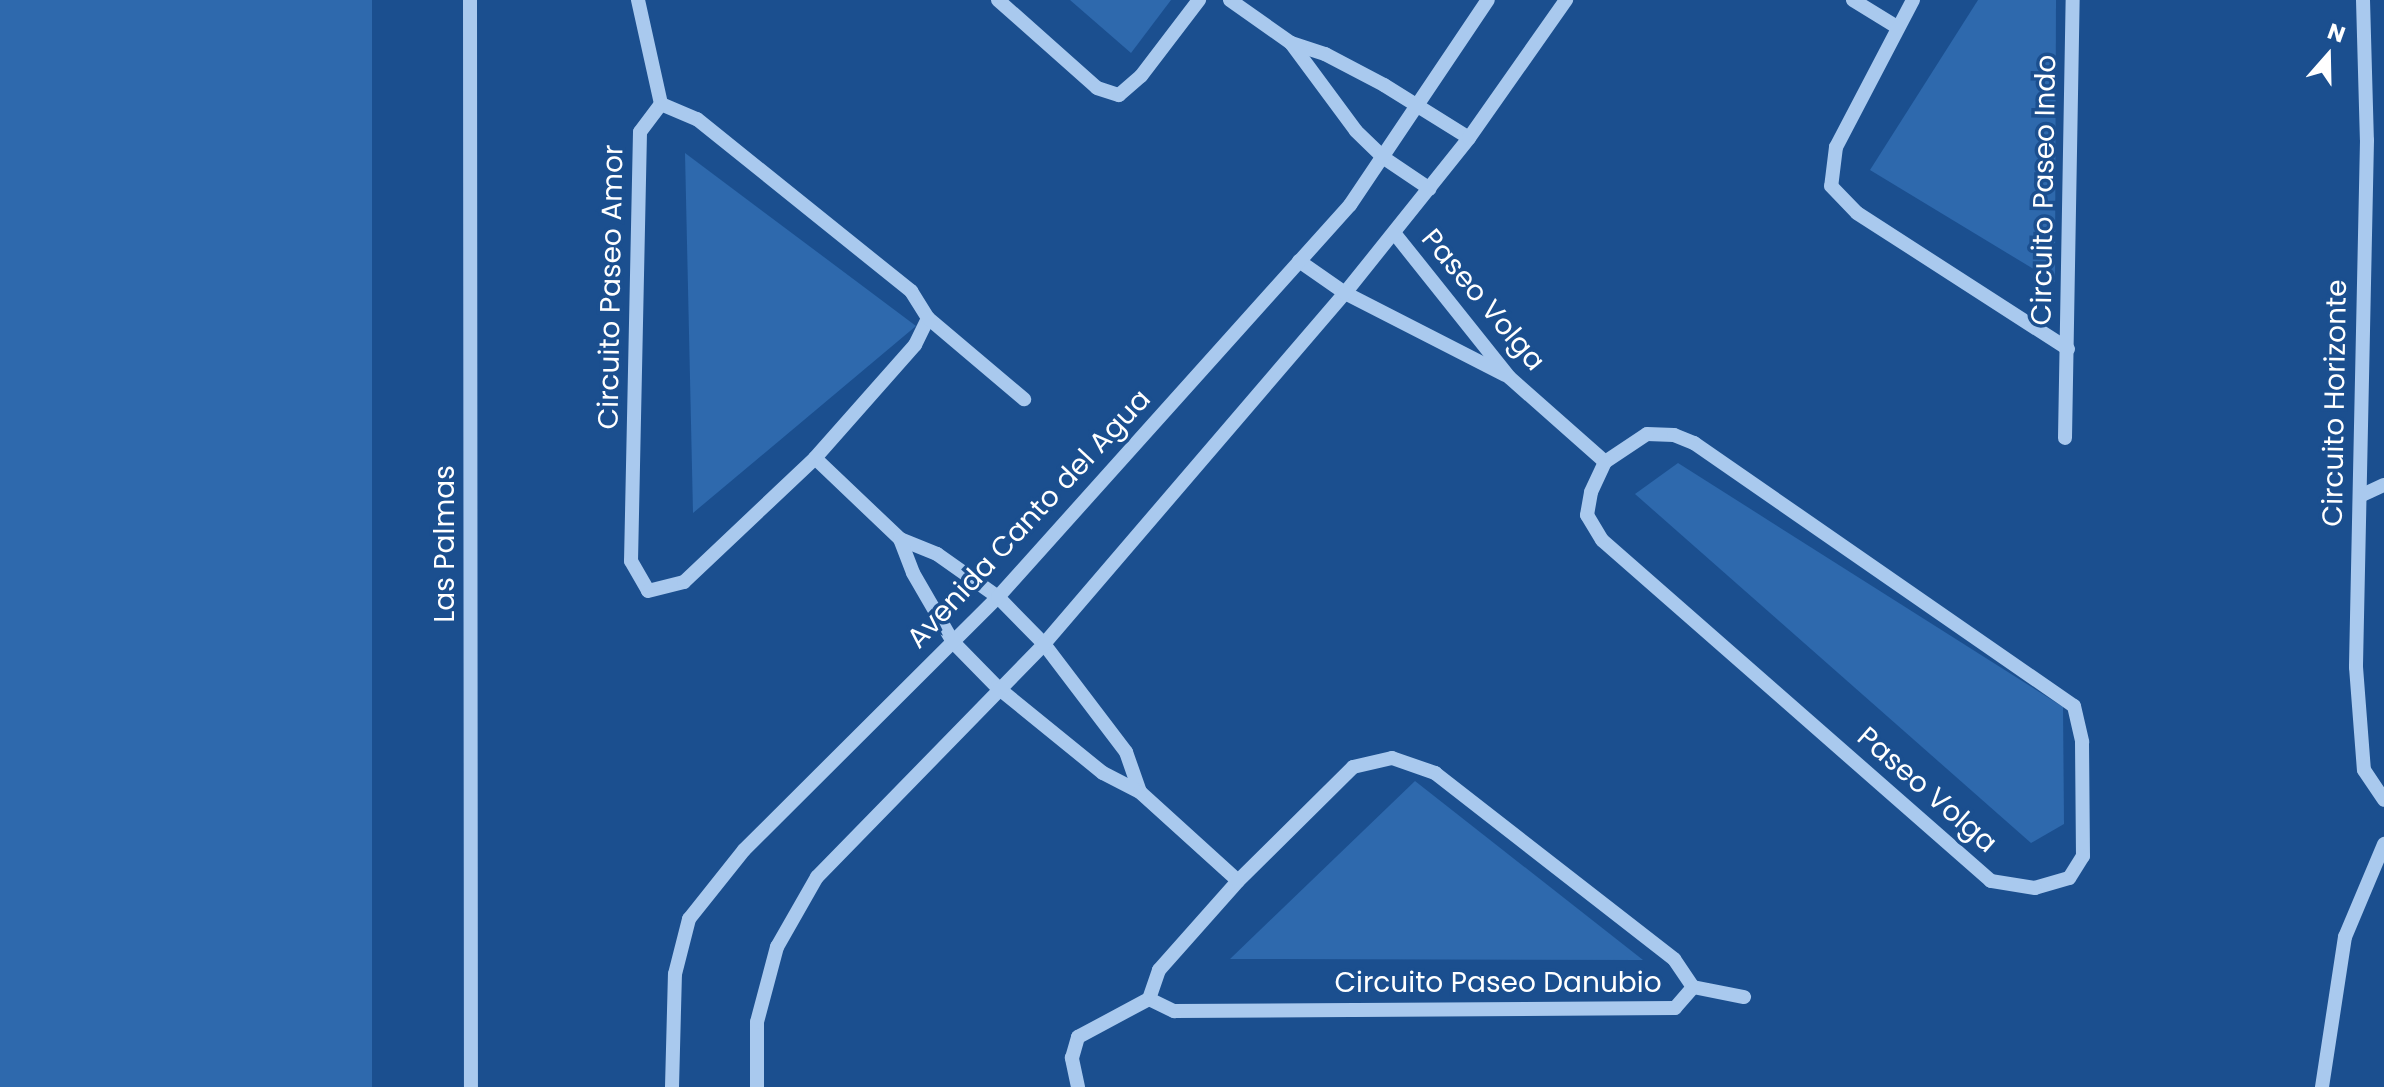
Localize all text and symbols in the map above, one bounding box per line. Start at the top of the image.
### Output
north arrow [2288,16,2368,96]
text: N [2323,16,2349,50]
street label: Circuito Paseo Indo [2025,54,2063,326]
street label: Circuito Paseo Amor [592,144,630,430]
street label: Paseo Volga [1414,223,1552,377]
street label: Circuito Horizonte [2316,279,2354,527]
street label: Avenida Canto del Agua [900,383,1158,655]
street label: Las Palmas [428,465,462,623]
street label: Paseo Volga [1850,720,2004,860]
street label: Circuito Paseo Danubio [1334,966,1662,1000]

